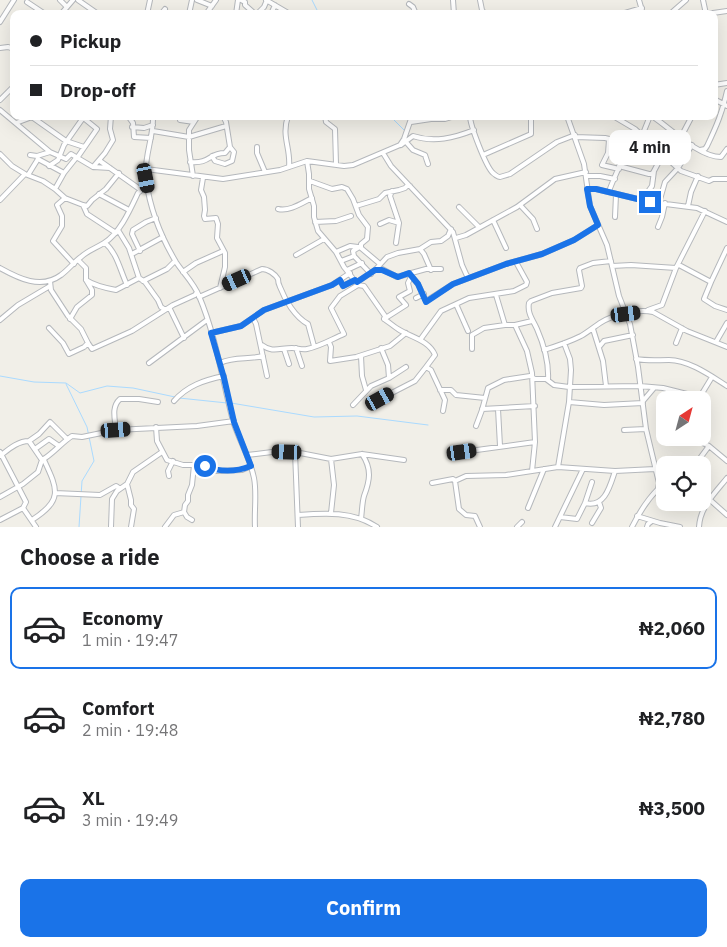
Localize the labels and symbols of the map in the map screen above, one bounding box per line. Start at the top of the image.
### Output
callout: 4 min [609,130,691,164]
car [135,162,156,194]
route end [639,191,661,213]
car [220,267,253,293]
car [610,305,641,323]
car [363,385,396,413]
north arrow [656,391,711,446]
car [100,421,131,439]
car [446,442,477,462]
car [271,444,302,460]
route start [194,455,216,477]

